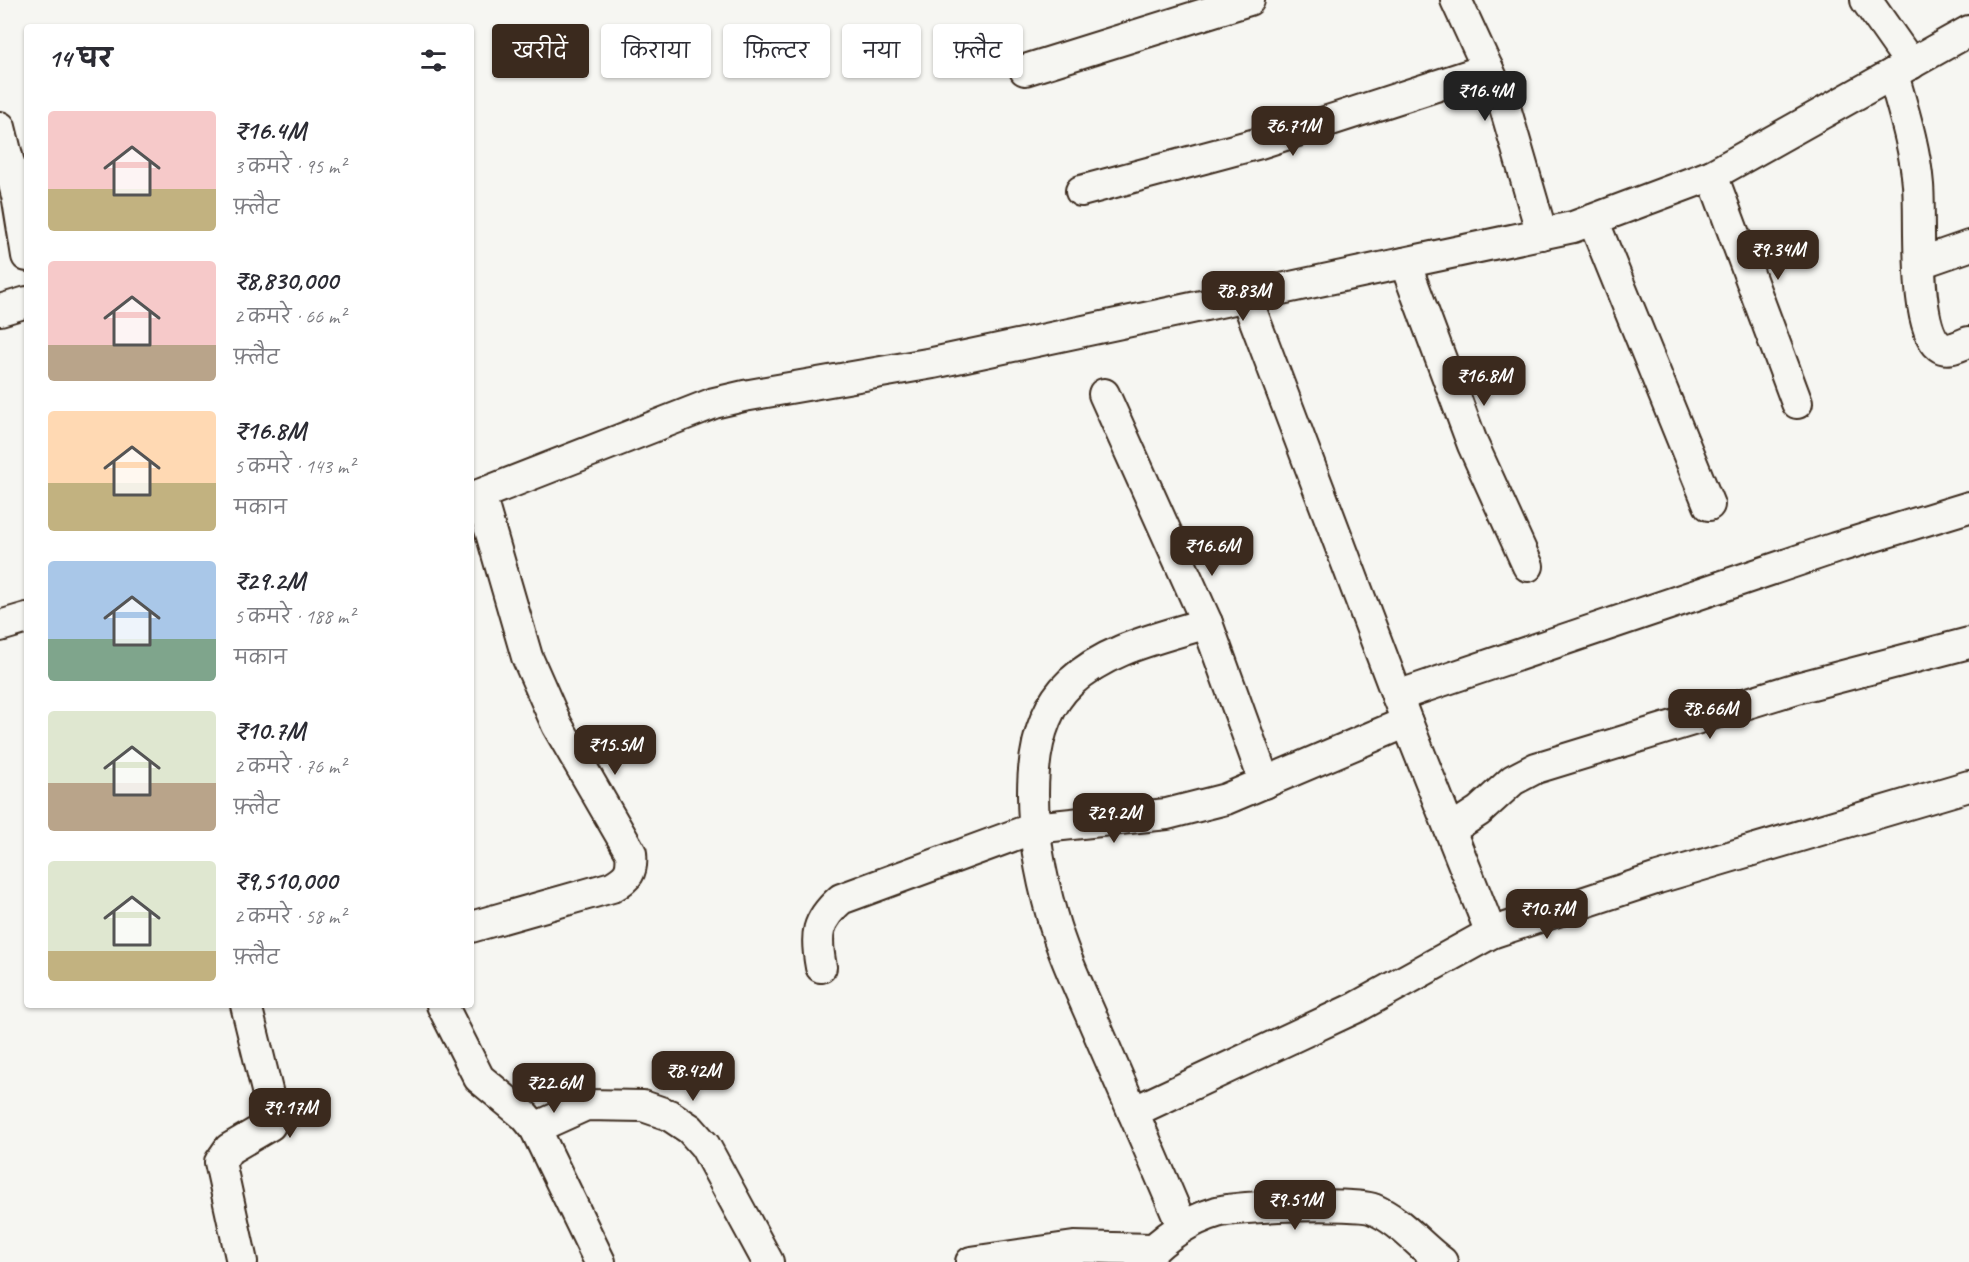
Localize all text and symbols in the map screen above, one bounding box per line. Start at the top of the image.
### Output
chip: खरीदें [492,24,589,78]
chip: किराया [601,24,711,78]
chip: फ़िल्टर [723,24,830,78]
chip: नया [842,24,921,78]
chip: फ़्लैट [933,24,1023,78]
text: 14 घर [48,42,112,75]
icon: filters [417,44,450,77]
pin: ₹16.4M [1436,71,1534,122]
text: ₹16.4M [1458,78,1512,103]
pin: ₹6.71M [1244,106,1342,157]
text: ₹6.71M [1266,113,1320,138]
text: ₹16.4M [234,114,305,147]
icon: home [96,135,168,207]
text: 3 कमरे · 95 m² [234,154,345,179]
text: फ़्लैट [234,195,280,220]
pin: ₹9.34M [1729,230,1827,281]
text: ₹9.34M [1751,237,1805,262]
text: ₹8,830,000 [234,264,338,297]
pin: ₹8.83M [1194,271,1292,322]
text: ₹8.83M [1216,278,1270,303]
icon: home [96,285,168,357]
text: 2 कमरे · 66 m² [234,304,345,329]
text: फ़्लैट [234,345,280,370]
pin: ₹16.8M [1435,356,1533,407]
text: ₹16.8M [1457,363,1511,388]
text: ₹16.8M [234,414,305,447]
icon: home [96,435,168,507]
text: 5 कमरे · 143 m² [234,454,354,479]
text: मकान [234,495,287,520]
pin: ₹16.6M [1163,526,1261,577]
text: ₹16.6M [1184,533,1240,558]
text: ₹29.2M [234,564,305,597]
icon: home [96,585,168,657]
text: 5 कमरे · 188 m² [234,604,354,629]
text: मकान [234,645,287,670]
pin: ₹8.66M [1661,689,1759,740]
text: ₹8.66M [1682,696,1738,721]
text: ₹10.7M [234,714,305,747]
pin: ₹15.5M [566,725,664,776]
text: ₹15.5M [588,732,642,757]
icon: home [96,735,168,807]
text: 2 कमरे · 76 m² [234,754,345,779]
pin: ₹29.2M [1065,793,1163,844]
text: फ़्लैट [234,795,280,820]
text: ₹29.2M [1087,800,1141,825]
text: ₹9,510,000 [234,864,337,897]
icon: home [96,885,168,957]
pin: ₹10.7M [1498,889,1596,940]
text: ₹10.7M [1520,896,1574,921]
text: 2 कमरे · 58 m² [234,904,345,929]
text: फ़्लैट [234,945,280,970]
pin: ₹8.42M [644,1051,742,1102]
text: ₹8.42M [666,1058,720,1083]
pin: ₹22.6M [505,1063,603,1114]
text: ₹22.6M [527,1070,581,1095]
pin: ₹9.17M [241,1088,339,1139]
text: ₹9.17M [263,1095,317,1120]
pin: ₹9.51M [1246,1180,1344,1231]
text: ₹9.51M [1268,1187,1322,1212]

